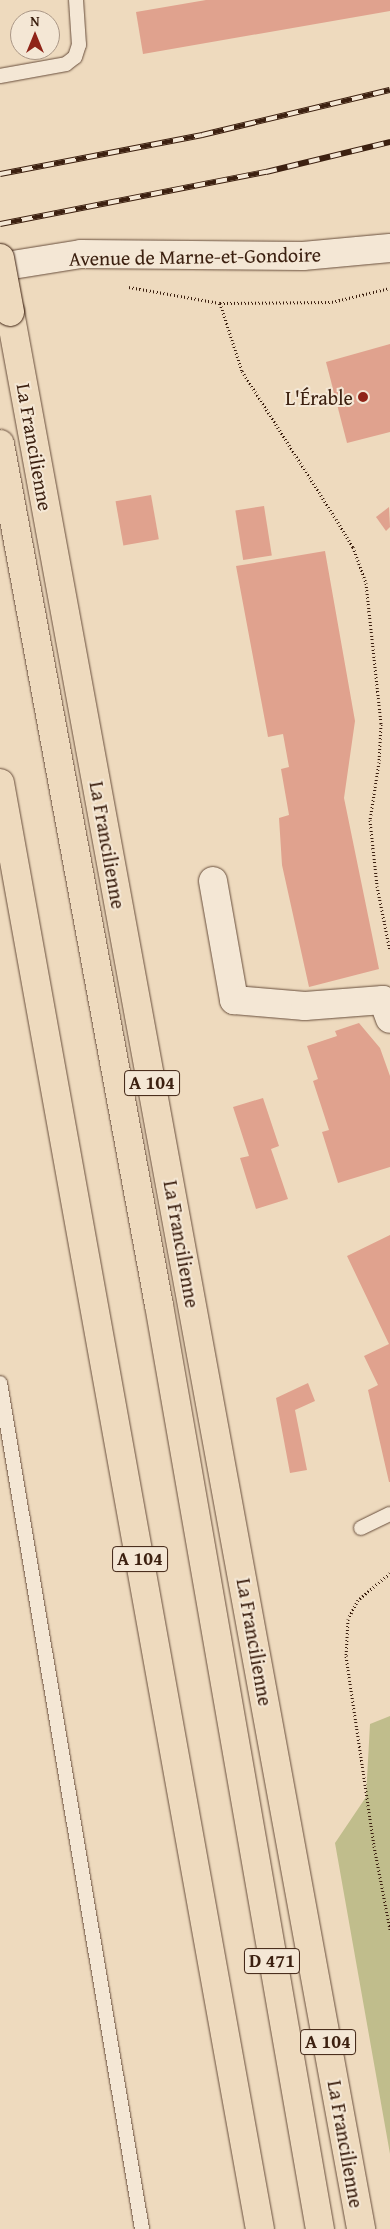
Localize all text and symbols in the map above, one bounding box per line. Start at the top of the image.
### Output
north arrow [10,10,60,60]
text: N [30,11,40,31]
street label: Avenue de Marne-et-Gondoire [69,242,321,270]
street label: La Francilienne [12,381,58,513]
place label: L'Érable [285,385,353,409]
marker: L'Érable [357,391,369,403]
street label: La Francilienne [85,779,131,911]
road number: A 104 [123,1066,181,1100]
street label: La Francilienne [159,1178,205,1310]
road number: A 104 [111,1542,169,1576]
street label: La Francilienne [232,1576,278,1708]
road number: D 471 [243,1944,301,1978]
road number: A 104 [299,2025,357,2058]
street label: La Francilienne [323,2078,369,2210]

